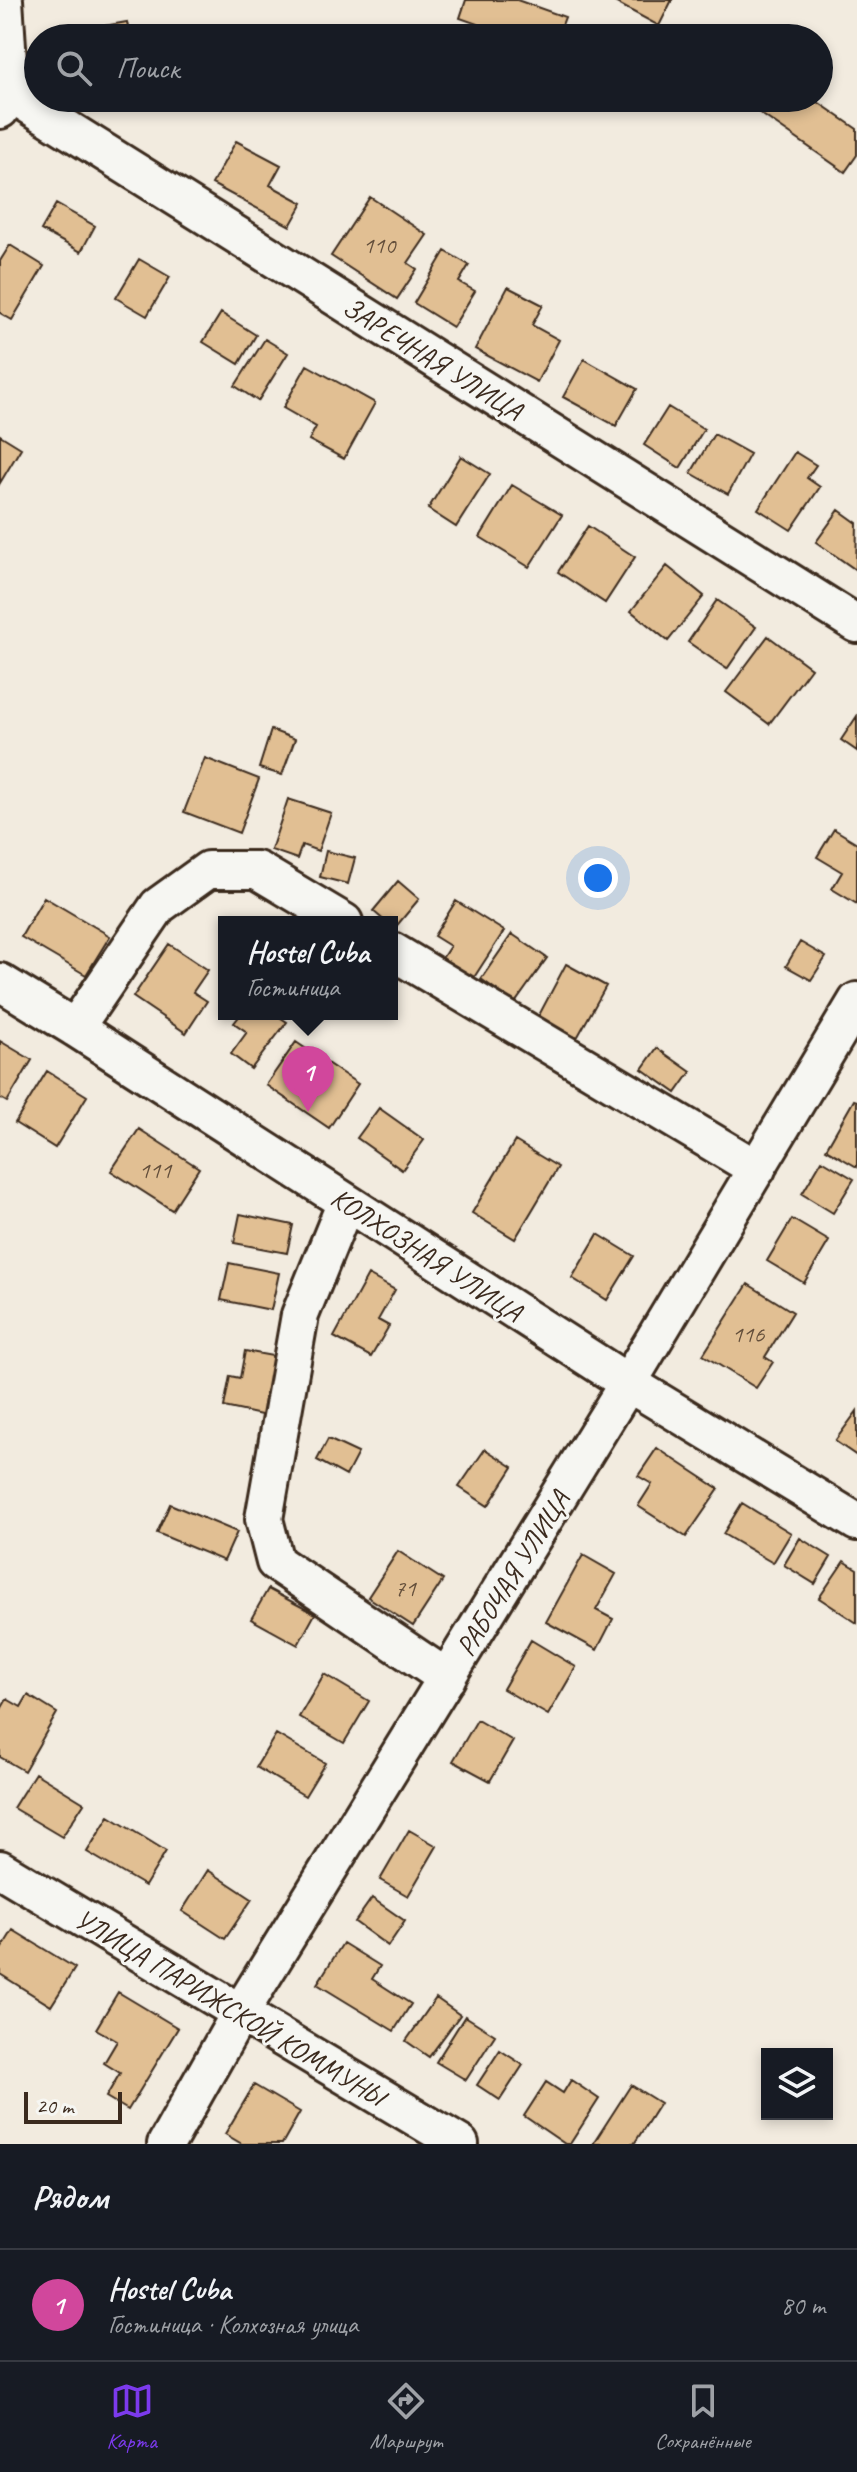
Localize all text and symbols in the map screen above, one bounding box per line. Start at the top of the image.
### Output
search box [24,24,833,112]
icon: search [52,46,96,90]
text: Поиск [116,49,179,87]
house number: 110 [363,230,397,260]
street label: ЗАРЕЧНАЯ УЛИЦА [336,289,531,429]
your location [578,858,618,898]
popup [218,916,398,1020]
text: Hostel Cuba [247,933,369,971]
text: Гостиница [247,971,339,1004]
pin: 1 [282,1046,334,1112]
house number: 111 [139,1155,172,1185]
street label: КОЛХОЗНАЯ УЛИЦА [325,1180,530,1330]
house number: 116 [732,1319,765,1349]
street label: РАБОЧАЯ УЛИЦА [448,1483,578,1662]
house number: 71 [394,1573,417,1603]
street label: УЛИЦА ПАРИЖСКОЙ КОММУНЫ [69,1901,395,2116]
map controls [761,2048,833,2120]
button: layers [761,2048,833,2120]
scale bar [24,2088,122,2124]
text: 20 m [36,2092,73,2120]
text: Рядом [32,2175,108,2218]
text: Hostel Cuba [108,2270,231,2308]
text: 1 [52,2289,64,2322]
text: 80 m [781,2289,825,2322]
text: Гостиница · Колхозная улица [108,2308,358,2341]
tab: Карта [106,2379,157,2455]
tab: Маршрут [370,2379,442,2455]
tab: Сохранённые [655,2379,751,2455]

